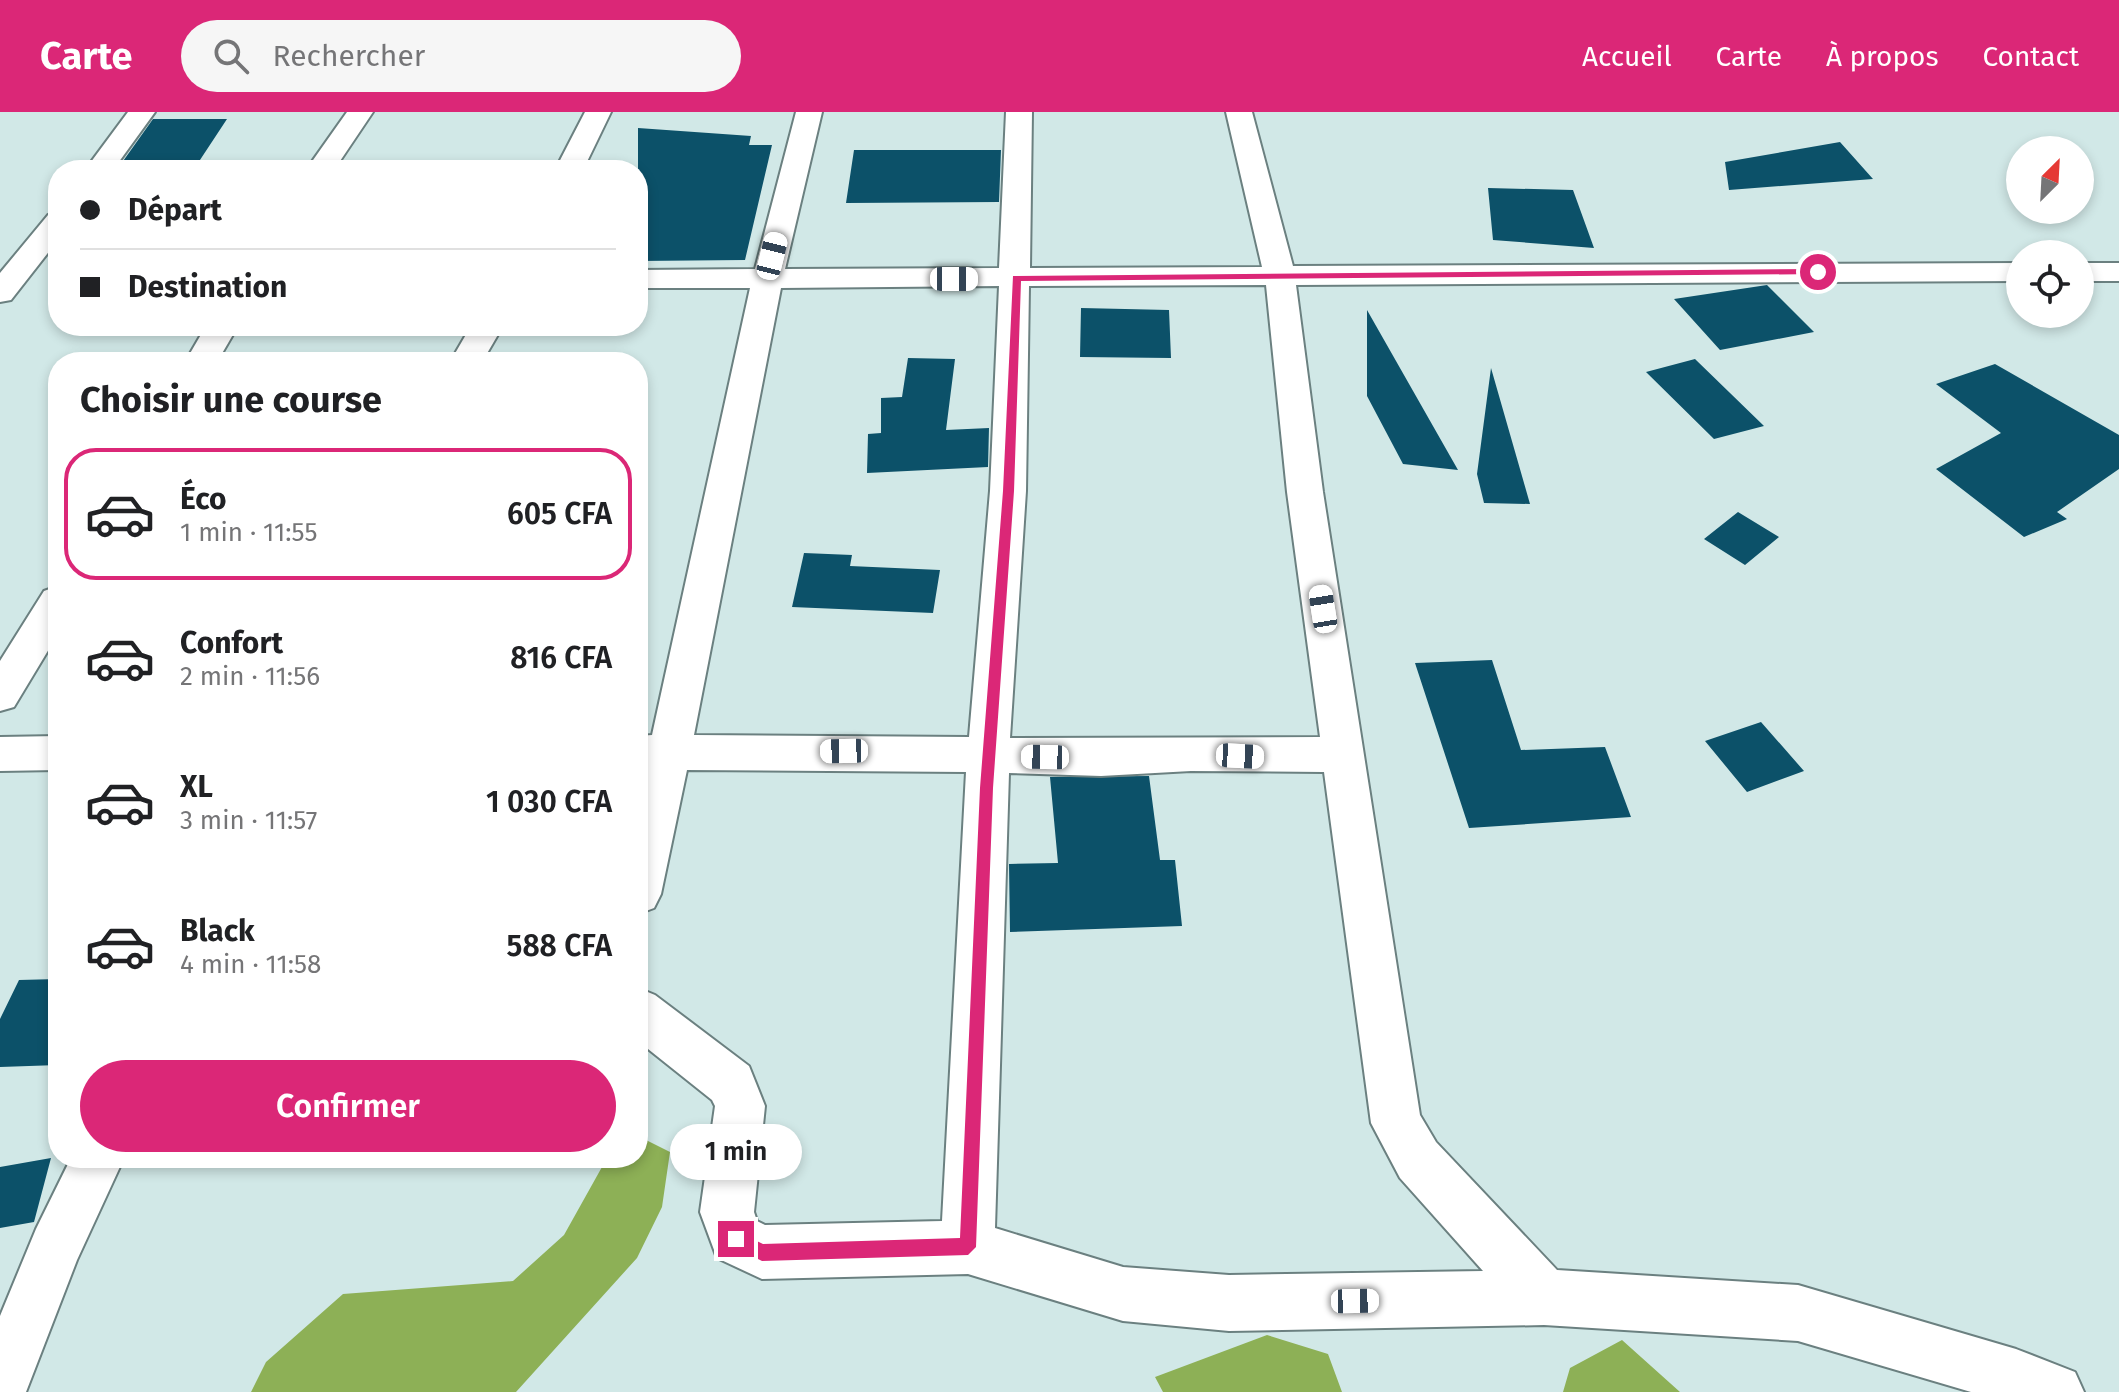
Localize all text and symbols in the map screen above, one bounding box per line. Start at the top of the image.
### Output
search box [181,20,741,92]
text: Carte [40,33,133,79]
icon: search [209,34,253,78]
text: Rechercher [273,38,425,74]
text: Accueil [1582,40,1672,73]
text: Carte [1716,40,1782,73]
text: À propos [1826,40,1938,73]
text: Contact [1982,40,2079,73]
north arrow [2006,136,2094,224]
map controls [2006,136,2094,328]
text: Départ [128,192,222,228]
car [755,230,789,282]
button: locate [2006,240,2094,328]
route start [1800,254,1836,290]
car [930,267,978,291]
text: Destination [128,269,287,305]
text: Choisir une course [80,378,382,422]
icon: car [84,478,156,550]
text: Éco [180,481,226,517]
text: 605 CFA [507,496,612,532]
text: 1 min · 11:55 [180,517,317,548]
car [1307,583,1339,635]
icon: car [84,622,156,694]
text: Confort [180,625,283,661]
text: 816 CFA [510,640,612,676]
text: 2 min · 11:56 [180,661,320,692]
car [820,739,868,763]
car [1215,743,1265,769]
car [1021,745,1069,769]
icon: car [84,766,156,838]
text: XL [180,769,213,805]
text: 1 030 CFA [486,784,612,820]
text: 3 min · 11:57 [180,805,317,836]
icon: car [84,910,156,982]
text: Black [180,913,255,949]
text: 588 CFA [507,928,612,964]
text: 4 min · 11:58 [180,949,321,980]
button: Confirmer [80,1060,616,1152]
callout: 1 min [670,1123,802,1179]
text: 1 min [705,1136,767,1167]
route end [718,1221,754,1257]
car [1331,1289,1379,1313]

